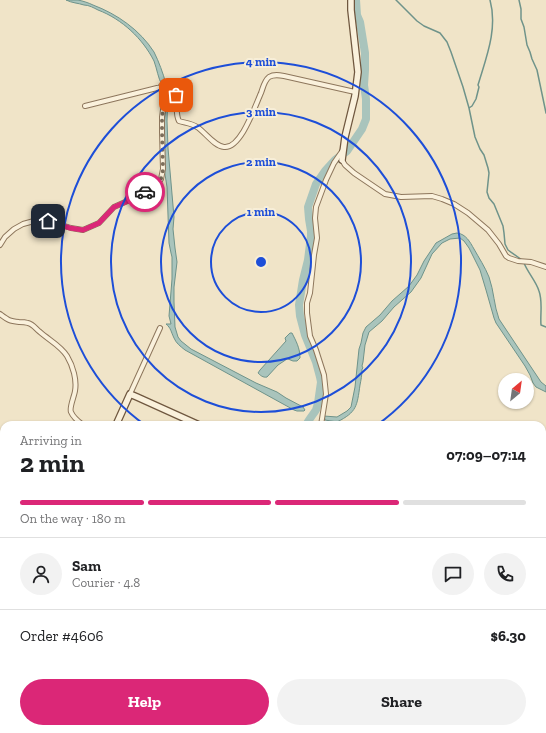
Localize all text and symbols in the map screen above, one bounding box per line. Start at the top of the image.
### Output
text: 4 min [246,55,276,69]
pin [159,78,193,112]
icon: bag [165,84,187,106]
text: 3 min [246,105,276,119]
text: 2 min [246,155,276,169]
courier [125,172,165,212]
icon: car [134,181,156,203]
pin [31,204,65,238]
text: 1 min [247,205,275,219]
icon: home [37,210,59,232]
centre of rings [254,255,268,269]
north arrow [498,373,534,409]
map controls [498,373,534,409]
text: Arriving in [20,433,82,448]
text: 07:09–07:14 [446,446,526,464]
text: 2 min [20,447,85,479]
text: On the way · 180 m [20,511,125,526]
button: person [20,553,62,595]
button: chat [432,553,474,595]
button: phone [484,553,526,595]
text: Sam [72,557,101,575]
text: Courier · 4.8 [72,575,140,590]
text: Order #4606 [20,627,104,645]
text: $6.30 [491,627,526,645]
button: Help [20,679,269,725]
button: Share [277,679,526,725]

